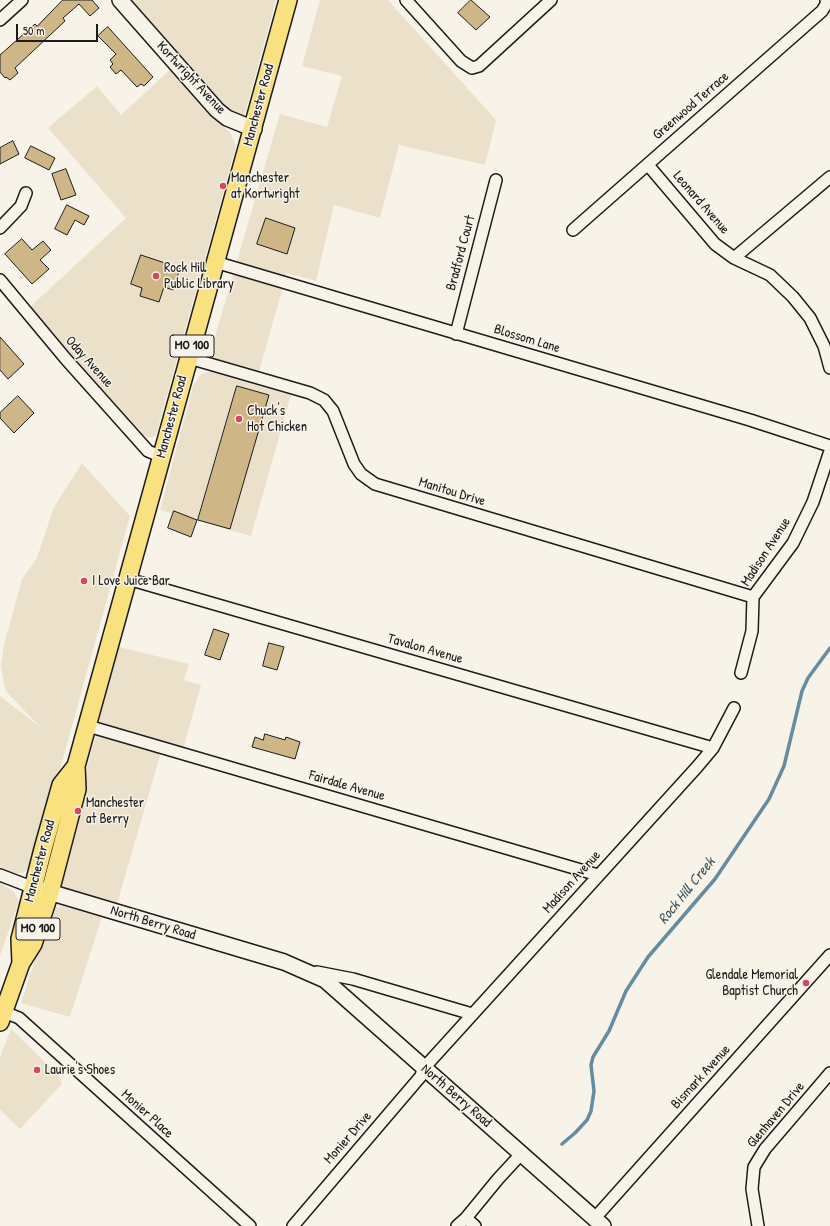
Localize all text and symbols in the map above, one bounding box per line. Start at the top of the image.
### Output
scale bar [18,16,100,42]
text: 50 m [23,22,44,39]
street label: Kortwright Avenue [153,38,229,118]
street label: Manchester Road [240,62,278,148]
street label: Greenwood Terrace [649,68,733,144]
street label: Leonard Avenue [669,168,733,238]
place label: Manchester at Kortwright [231,170,300,202]
marker: Manchester at Kortwright [218,181,228,191]
street label: Bradford Court [443,213,479,293]
place label: Rock Hill Public Library [164,260,234,292]
marker: Rock Hill Public Library [151,271,161,281]
street label: Blossom Lane [492,321,562,357]
street label: Oday Avenue [62,333,116,391]
road number: MO 100 [170,335,214,357]
street label: Manchester Road [153,374,191,460]
place label: Chuck's Hot Chicken [247,403,307,436]
marker: Chuck's Hot Chicken [234,414,244,424]
street label: Manitou Drive [417,474,487,510]
street label: Madison Avenue [738,515,794,589]
place label: I Love Juice Bar [92,573,170,589]
marker: I Love Juice Bar [79,576,89,586]
street label: Tavalon Avenue [385,630,465,668]
street label: Fairdale Avenue [307,767,387,805]
place label: Manchester at Berry [86,795,144,828]
marker: Manchester at Berry [73,806,83,816]
street label: Manchester Road [21,818,59,904]
street label: Madison Avenue [539,847,605,917]
water label: Rock Hill Creek [655,854,719,928]
street label: North Berry Road [108,902,198,944]
road number: MO 100 [16,918,60,940]
place label: Glendale Memorial Baptist Church [705,967,798,1000]
marker: Glendale Memorial Baptist Church [801,978,811,988]
street label: Bismark Avenue [668,1041,734,1113]
street label: North Berry Road [417,1061,495,1131]
place label: Laurie's Shoes [45,1062,115,1078]
marker: Laurie's Shoes [32,1065,42,1075]
street label: Glenhaven Drive [744,1079,808,1151]
street label: Monier Place [117,1086,177,1142]
street label: Monier Drive [321,1108,375,1168]

